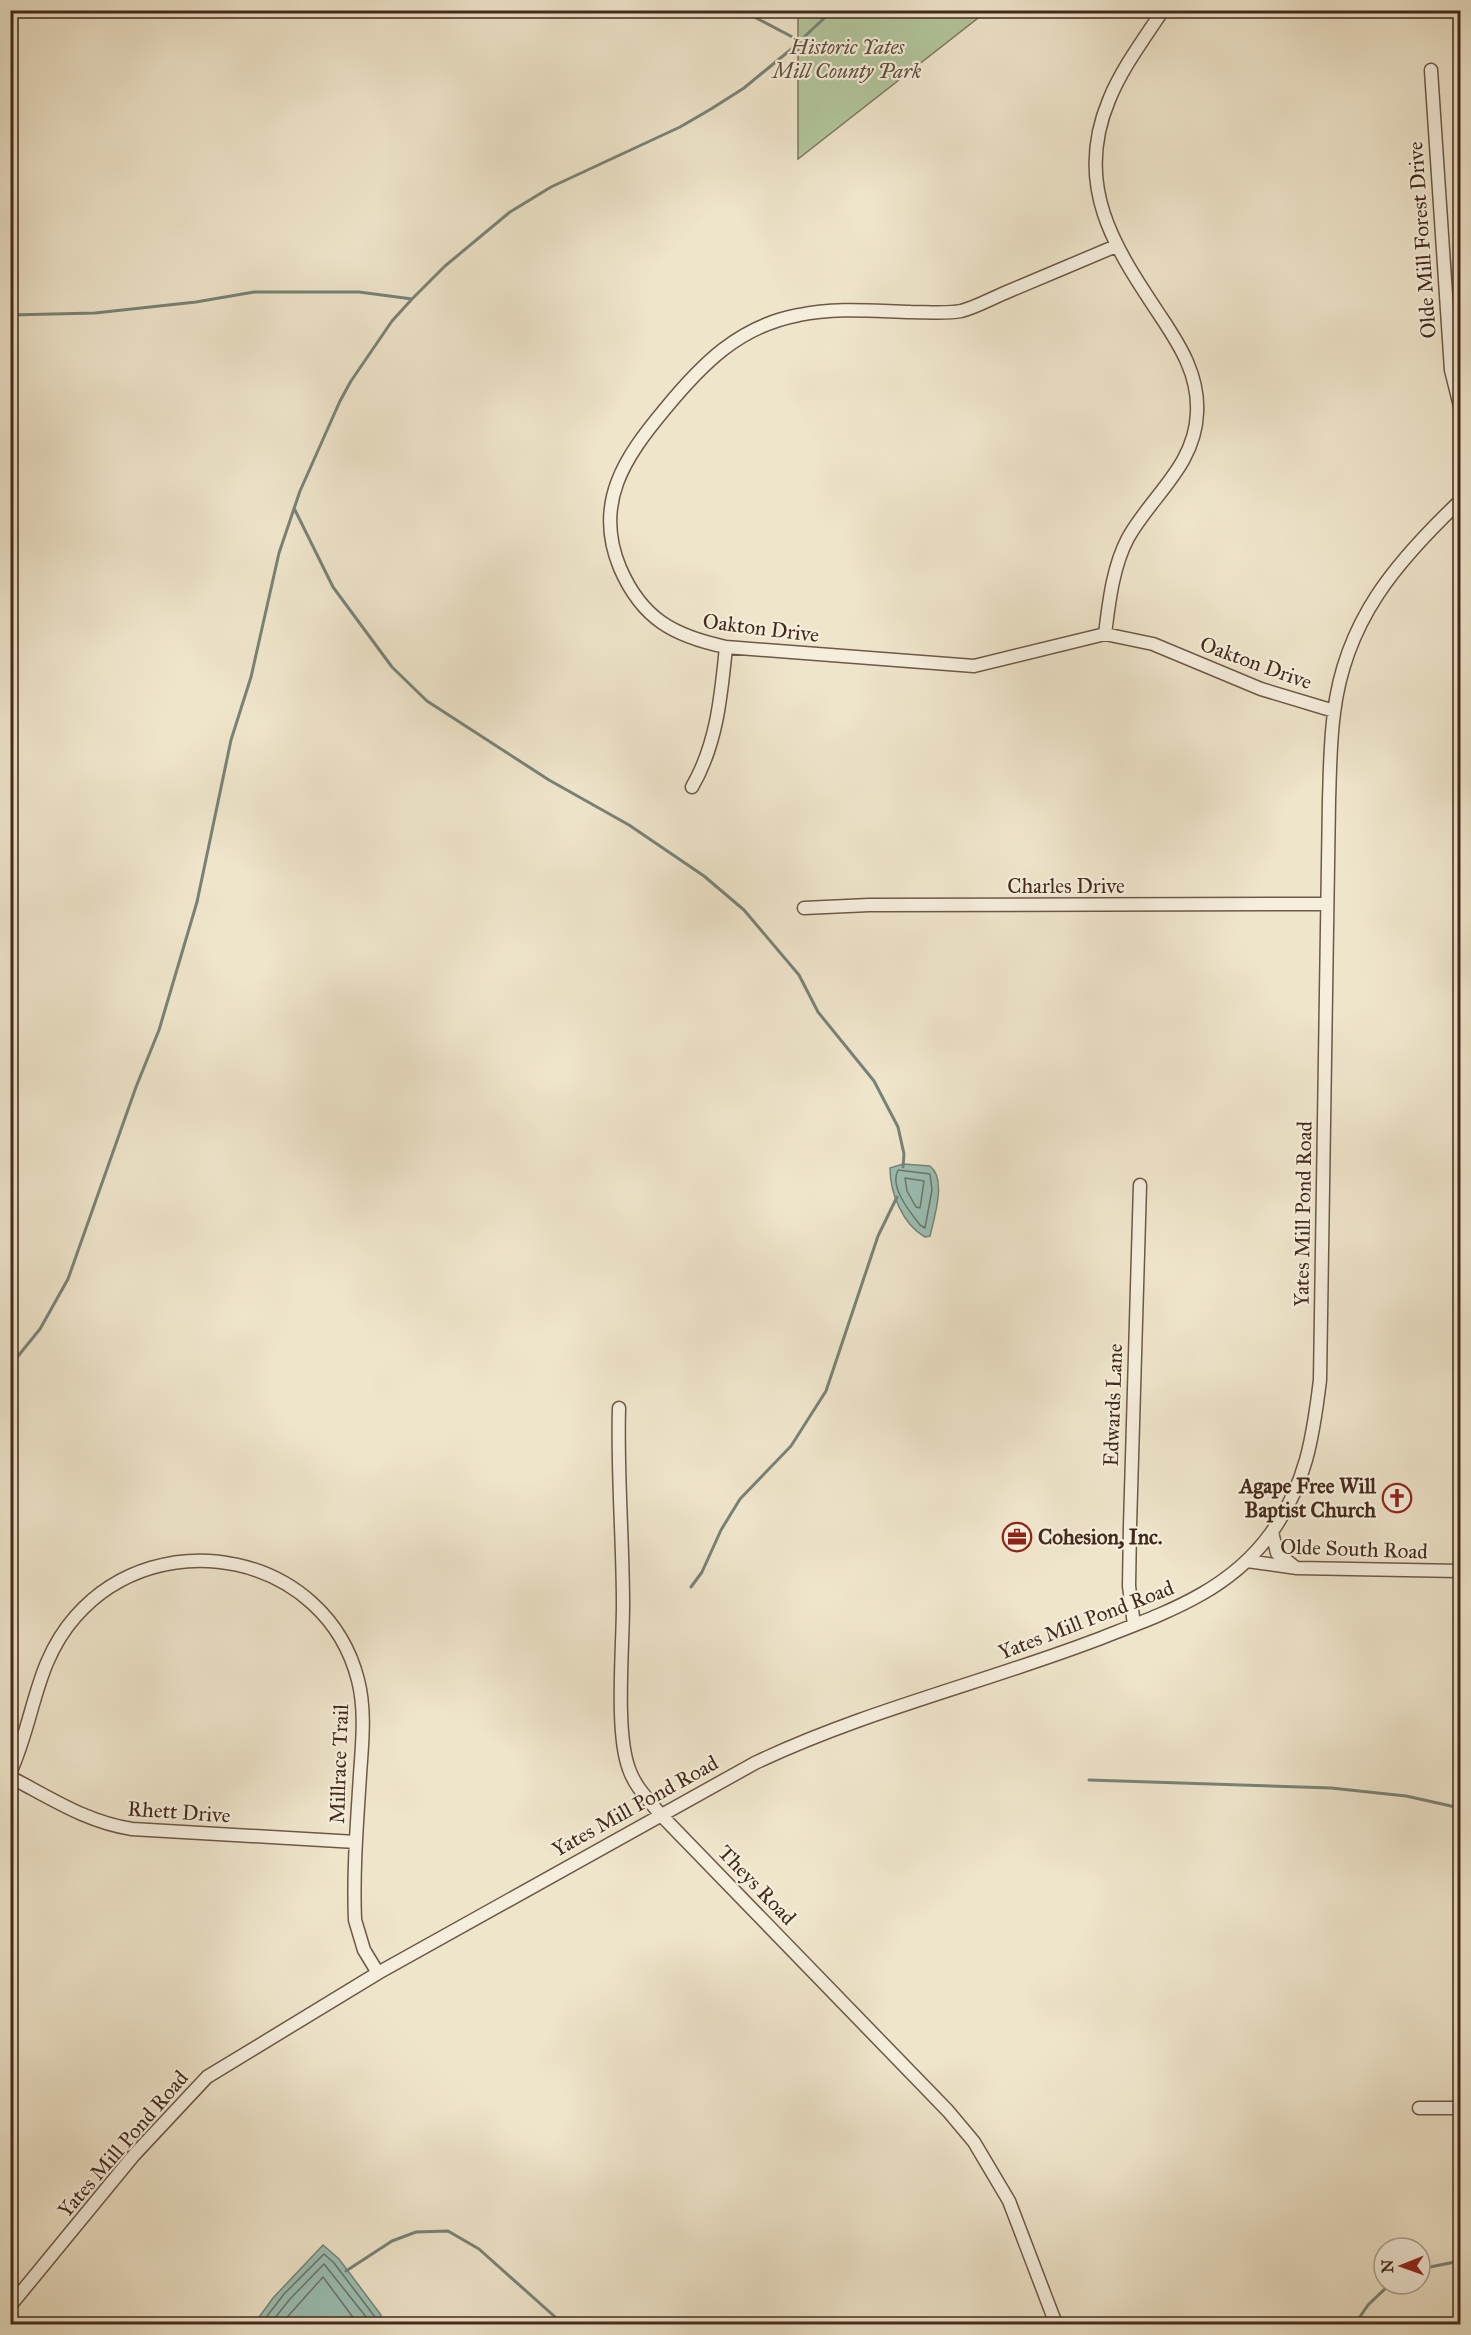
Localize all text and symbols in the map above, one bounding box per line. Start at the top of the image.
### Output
park label: Historic Yates Mill County Park [771,34,922,84]
street label: Olde Mill Forest Drive [1402,140,1442,339]
street label: Oakton Drive [701,608,821,648]
street label: Oakton Drive [1196,631,1316,695]
street label: Charles Drive [1007,873,1125,899]
street label: Yates Mill Pond Road [1288,1120,1318,1307]
street label: Edwards Lane [1098,1343,1128,1467]
place label: Agape Free Will Baptist Church [1237,1473,1377,1523]
church icon: Agape Free Will Baptist Church [1381,1482,1413,1514]
office icon: Cohesion, Inc. [1001,1521,1033,1553]
place label: Cohesion, Inc. [1038,1524,1162,1550]
street label: Olde South Road [1280,1533,1429,1565]
street label: Yates Mill Pond Road [995,1574,1178,1665]
street label: Millrace Trail [324,1703,354,1824]
street label: Yates Mill Pond Road [547,1749,723,1862]
street label: Rhett Drive [127,1795,232,1829]
street label: Theys Road [712,1839,802,1931]
street label: Yates Mill Pond Road [52,2065,194,2223]
north arrow [1372,2236,1432,2296]
text: N [1378,2259,1397,2273]

